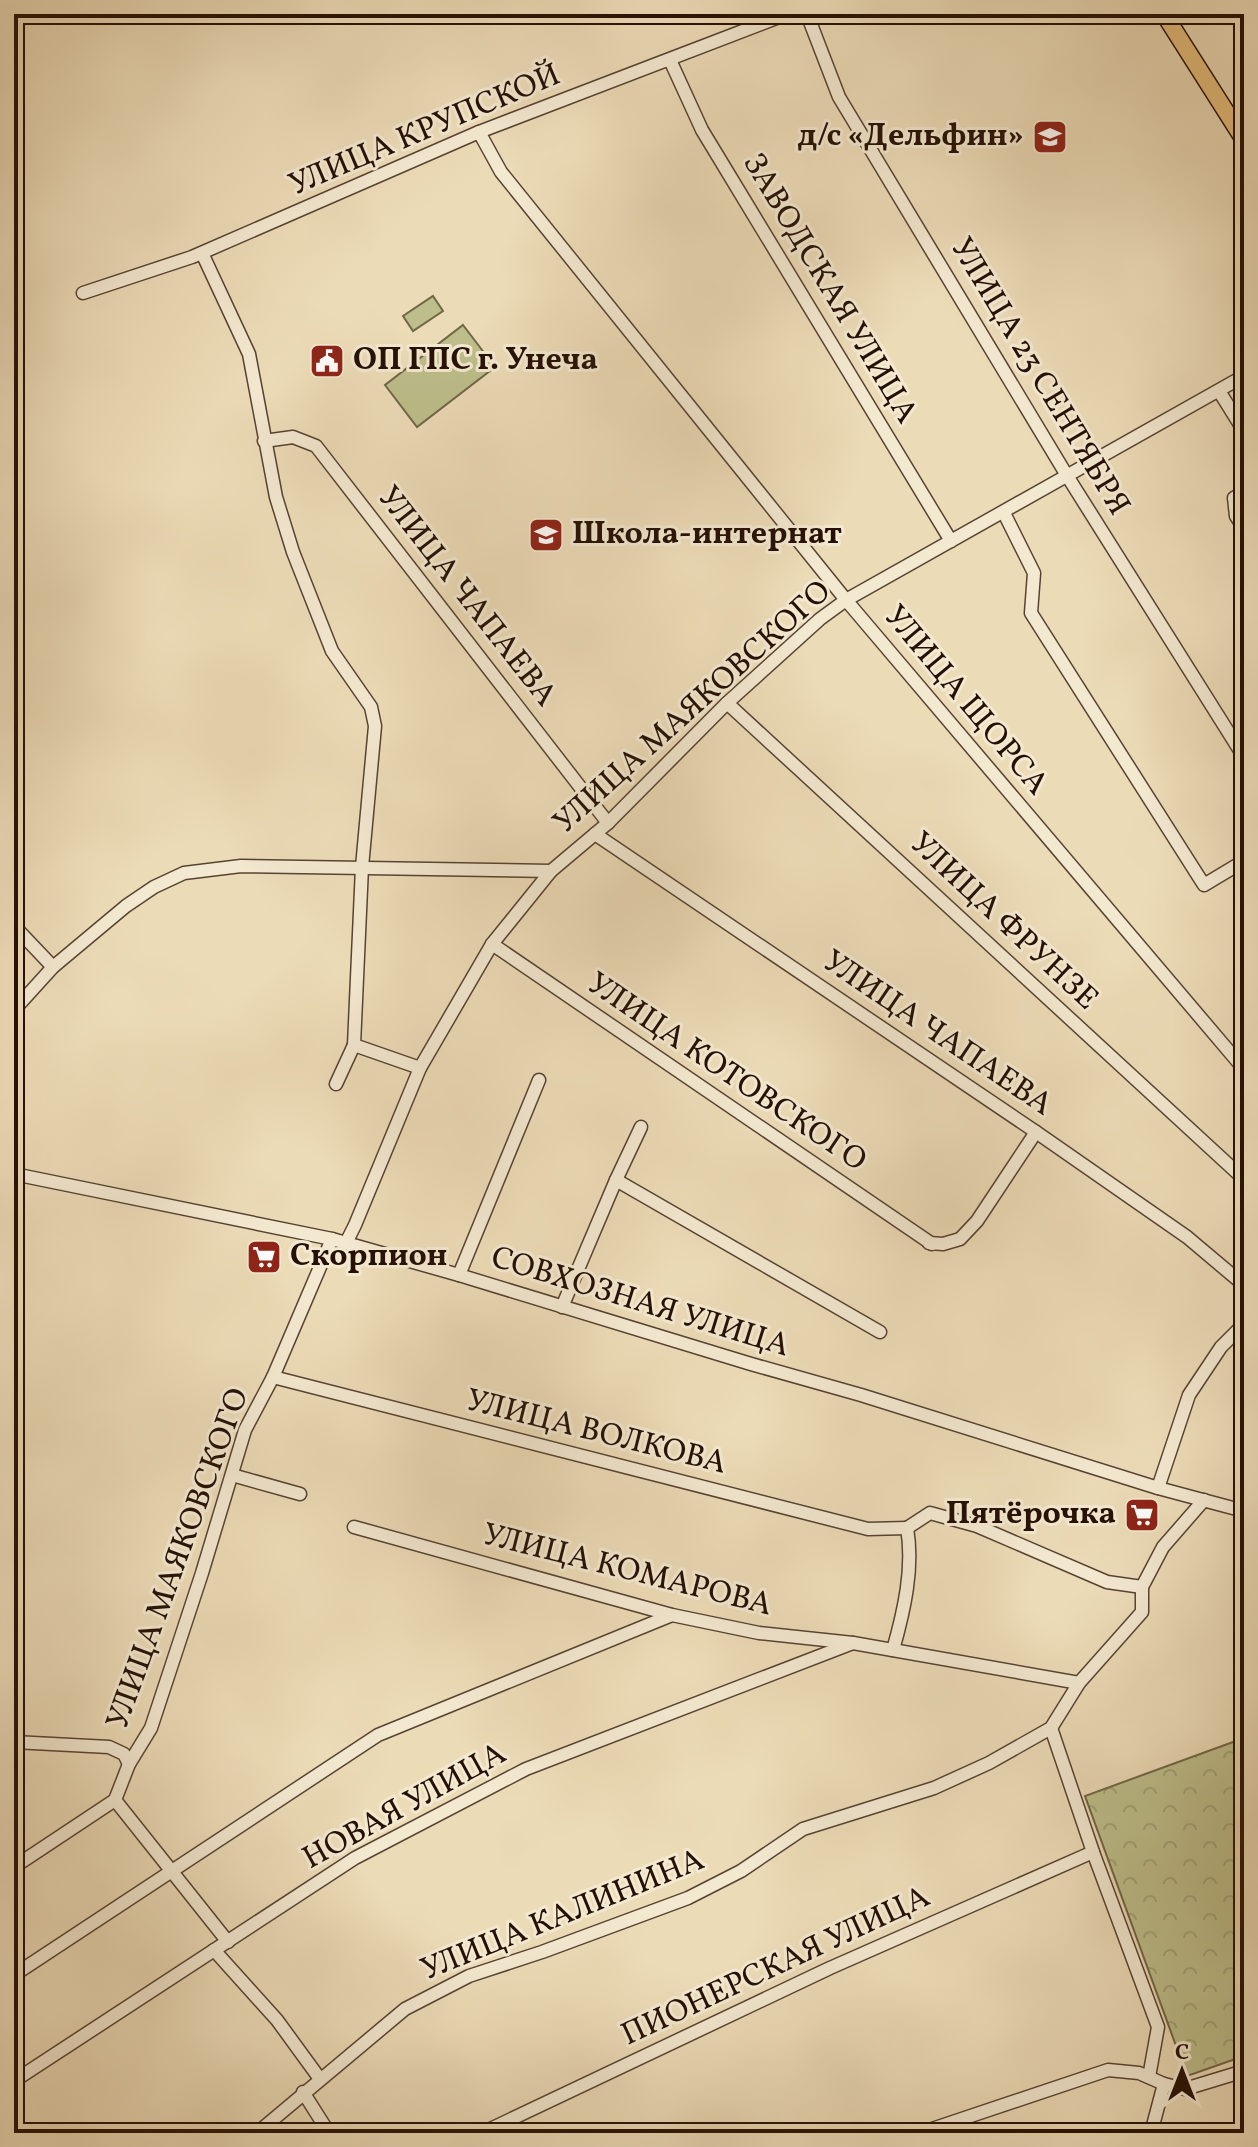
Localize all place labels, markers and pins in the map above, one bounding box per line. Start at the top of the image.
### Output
place label: д/с «Дельфин» [797,115,1024,159]
school or university icon: д/с «Дельфин» [1031,118,1069,156]
place label: ОП ГПС г. Унеча [353,339,598,383]
public building icon: ОП ГПС г. Унеча [308,342,346,380]
place label: Школа-интернат [572,513,842,557]
school or university icon: Школа-интернат [527,516,565,554]
place label: Скорпион [290,1235,447,1279]
supermarket icon: Скорпион [245,1238,283,1276]
place label: Пятёрочка [946,1493,1116,1537]
supermarket icon: Пятёрочка [1123,1496,1161,1534]

